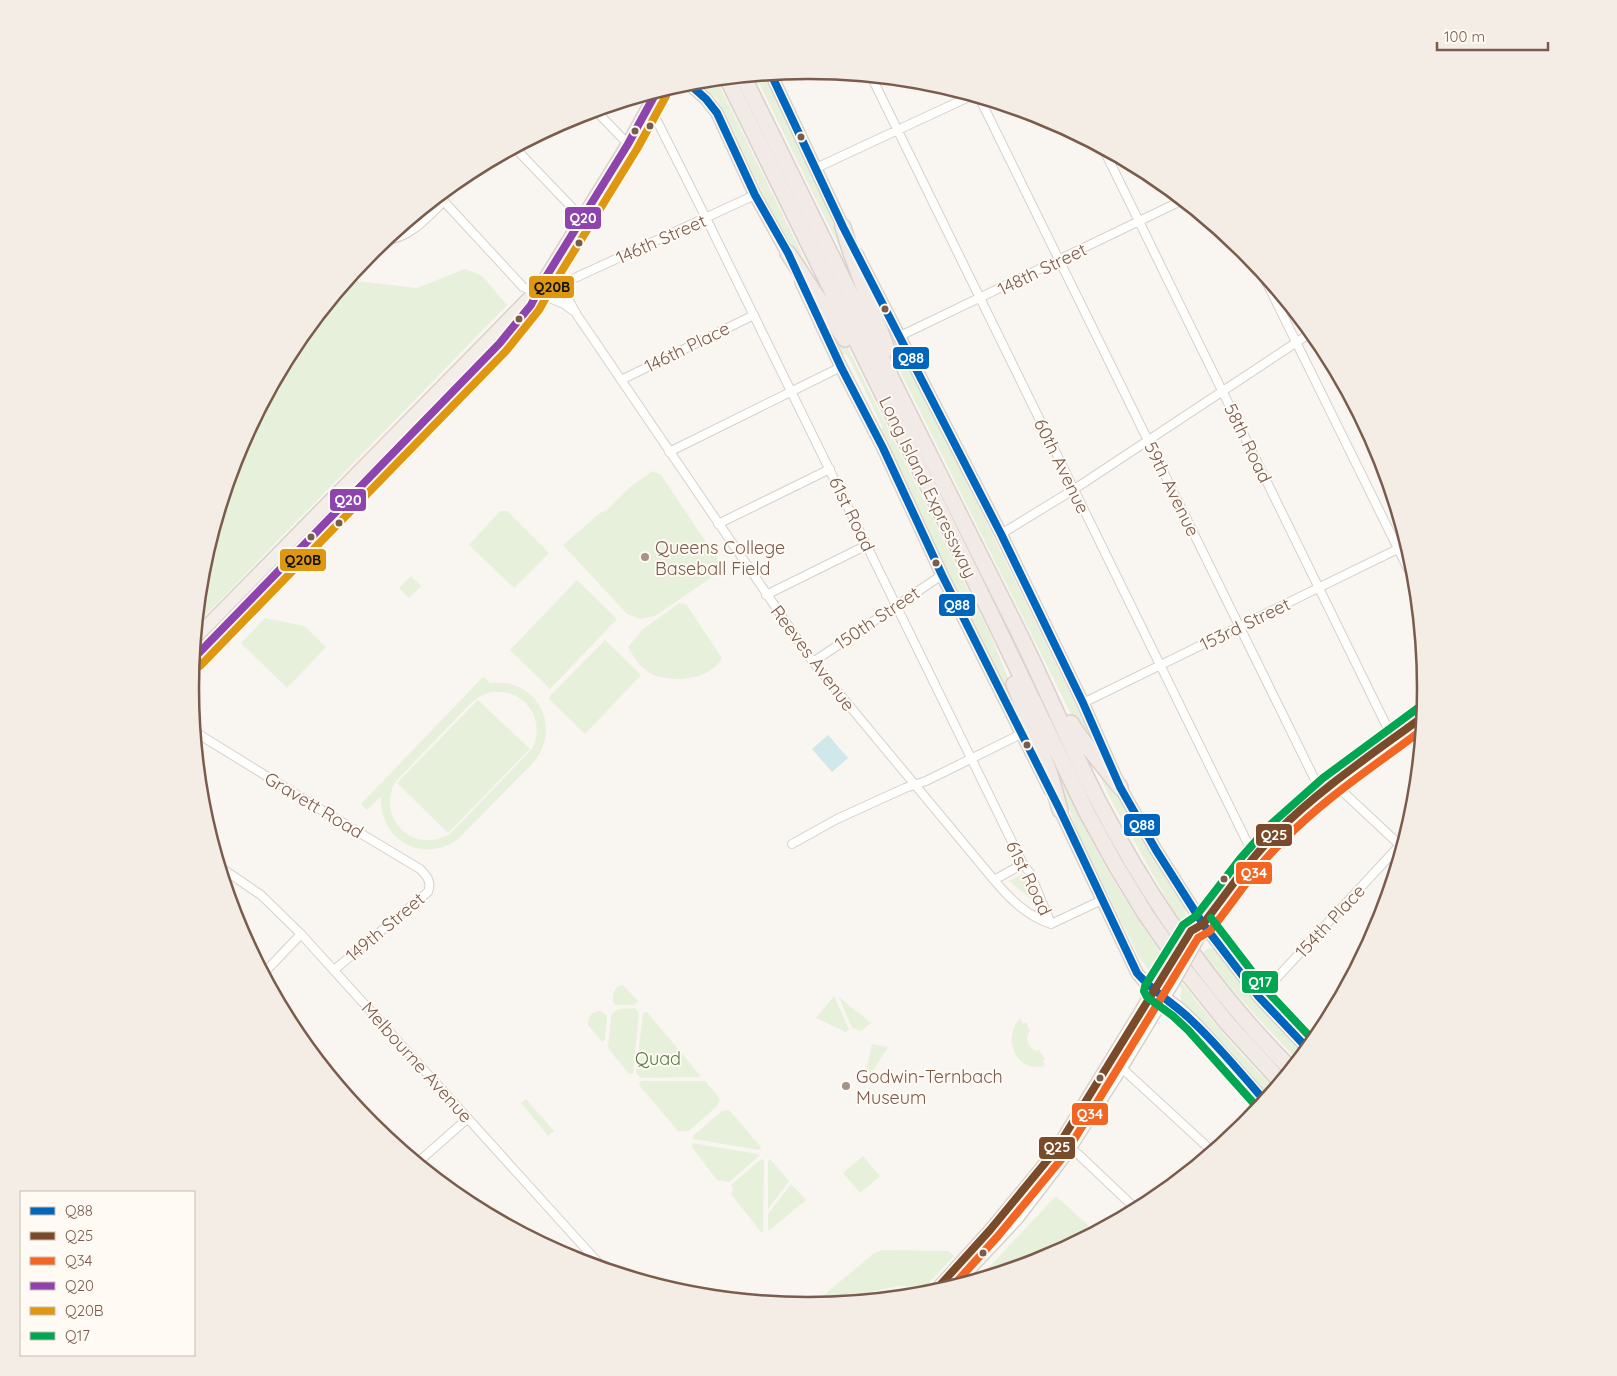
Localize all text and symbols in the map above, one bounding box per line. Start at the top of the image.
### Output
scale bar [1437,20,1548,52]
text: 100 m [1444,27,1485,46]
unlabelled marker [645,121,655,131]
unlabelled marker [630,126,640,136]
unlabelled marker [796,132,806,142]
line badge: Q20 [564,206,602,230]
text: Q20 [569,209,597,227]
street label: 146th Street [612,209,710,269]
unlabelled marker [574,238,584,248]
street label: 148th Street [994,238,1090,300]
line badge: Q20B [528,275,575,299]
text: Q20B [534,278,570,296]
unlabelled marker [880,304,890,314]
unlabelled marker [514,314,524,324]
street label: 146th Place [641,316,733,378]
line badge: Q88 [892,346,930,370]
text: Q88 [898,349,924,367]
street label: Long Island Expressway [874,392,982,582]
street label: 58th Road [1219,400,1277,486]
street label: 60th Avenue [1029,415,1095,517]
street label: 59th Avenue [1139,438,1205,540]
street label: 61st Road [824,473,880,555]
line badge: Q20 [329,488,367,512]
text: Q20 [334,491,362,509]
unlabelled marker [334,518,344,528]
unlabelled marker [306,532,316,542]
place label: Queens College Baseball Field [655,536,785,580]
line badge: Q20B [279,548,327,572]
text: Q20B [285,551,321,569]
marker: Queens College Baseball Field [639,551,651,563]
unlabelled marker [931,558,941,568]
street label: 150th Street [830,581,924,655]
street label: 153rd Street [1196,592,1294,656]
line badge: Q88 [938,593,976,617]
text: Q88 [944,596,970,614]
street label: Reeves Avenue [766,600,860,716]
unlabelled marker [1022,740,1032,750]
street label: Gravett Road [260,766,368,844]
line badge: Q88 [1123,813,1161,837]
text: Q88 [1129,816,1155,834]
line badge: Q25 [1255,823,1293,847]
text: Q25 [1261,826,1287,844]
street label: 61st Road [1001,837,1057,919]
line badge: Q34 [1235,861,1273,885]
text: Q34 [1241,864,1267,882]
unlabelled marker [1219,874,1229,884]
street label: 154th Place [1290,879,1370,963]
street label: 149th Street [341,887,429,967]
line badge: Q17 [1241,970,1279,994]
text: Q17 [1248,973,1272,991]
street label: Melbourne Avenue [357,997,477,1127]
park label: Quad [635,1047,681,1070]
place label: Godwin-Ternbach Museum [856,1065,1003,1109]
unlabelled marker [1095,1073,1105,1083]
marker: Godwin-Ternbach Museum [840,1080,852,1092]
line badge: Q34 [1071,1102,1109,1126]
text: Q34 [1077,1105,1103,1123]
line badge: Q25 [1038,1136,1076,1160]
text: Q25 [1044,1138,1070,1156]
legend [20,1191,195,1356]
text: Q88 [65,1201,93,1220]
text: Q25 [65,1226,93,1245]
unlabelled marker [978,1248,988,1258]
text: Q34 [65,1251,92,1270]
text: Q20 [65,1276,94,1295]
text: Q20B [65,1301,104,1320]
text: Q17 [65,1326,90,1345]

